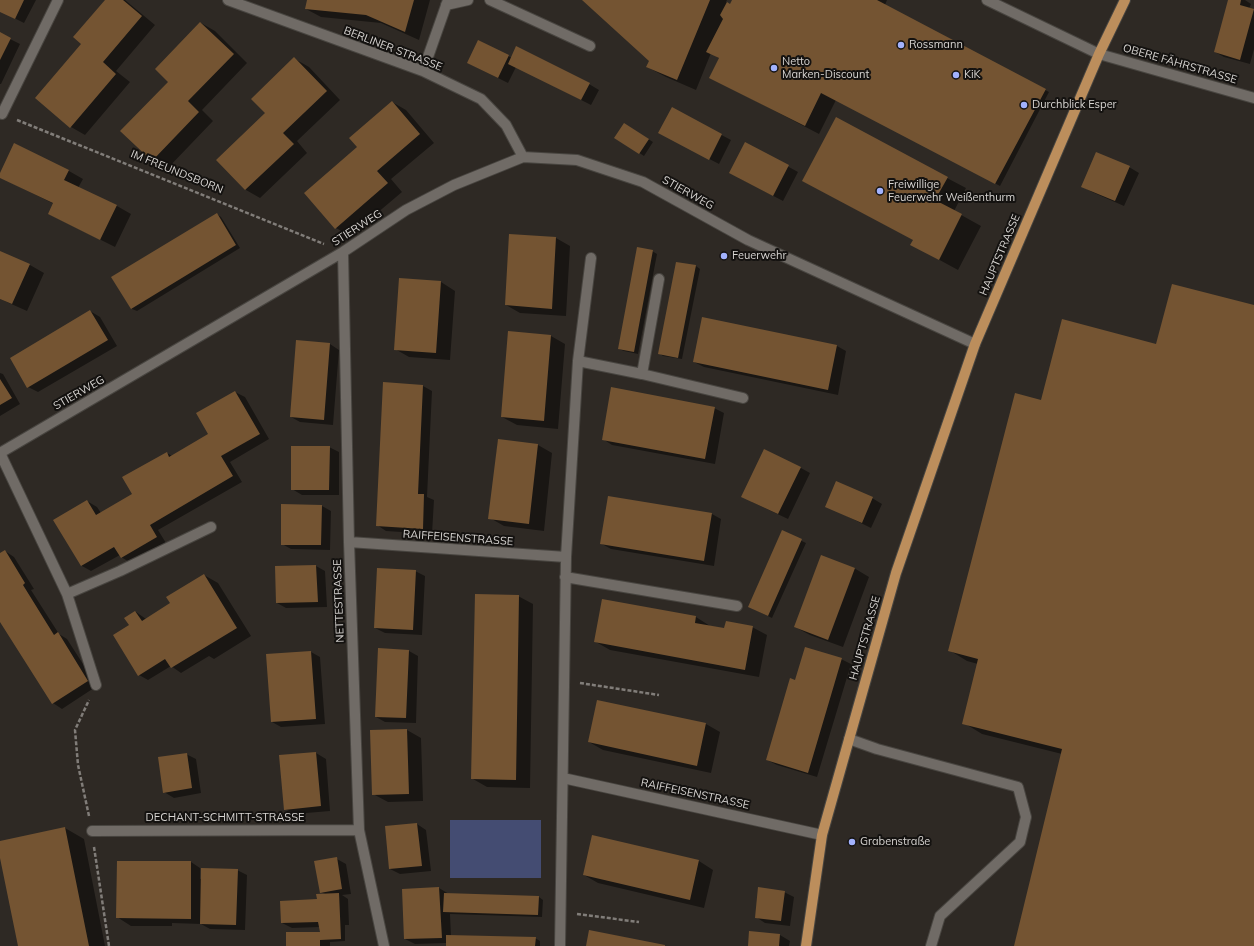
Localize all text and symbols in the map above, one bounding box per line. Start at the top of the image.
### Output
street label: BERLINER STRASSE [342,24,444,74]
place label: Rossmann [909,38,963,52]
marker: Rossmann [896,40,906,50]
street label: OBERE FÄHRSTRASSE [1121,41,1239,87]
place label: Netto Marken-Discount [782,55,869,81]
marker: Netto Marken-Discount [769,63,779,73]
place label: KiK [964,68,981,82]
marker: KiK [951,70,961,80]
place label: Durchblick Esper [1032,98,1117,112]
marker: Durchblick Esper [1019,100,1029,110]
street label: IM FREUNDSBORN [129,147,225,197]
street label: STIERWEG [660,173,716,213]
place label: Freiwillige Feuerwehr Weißenthurm [888,178,1015,204]
marker: Freiwillige Feuerwehr Weißenthurm [875,186,885,196]
street label: STIERWEG [330,207,384,249]
street label: HAUPTSTRASSE [977,212,1023,298]
place label: Feuerwehr [732,249,787,263]
marker: Feuerwehr [719,251,729,261]
street label: STIERWEG [51,373,107,413]
street label: RAIFFEISENSTRASSE [402,528,514,548]
street label: NETTESTRASSE [331,559,347,643]
street label: HAUPTSTRASSE [847,594,883,682]
street label: RAIFFEISENSTRASSE [640,776,750,812]
street label: DECHANT-SCHMITT-STRASSE [145,811,305,825]
place label: Grabenstraße [860,835,930,849]
marker: Grabenstraße [847,837,857,847]

